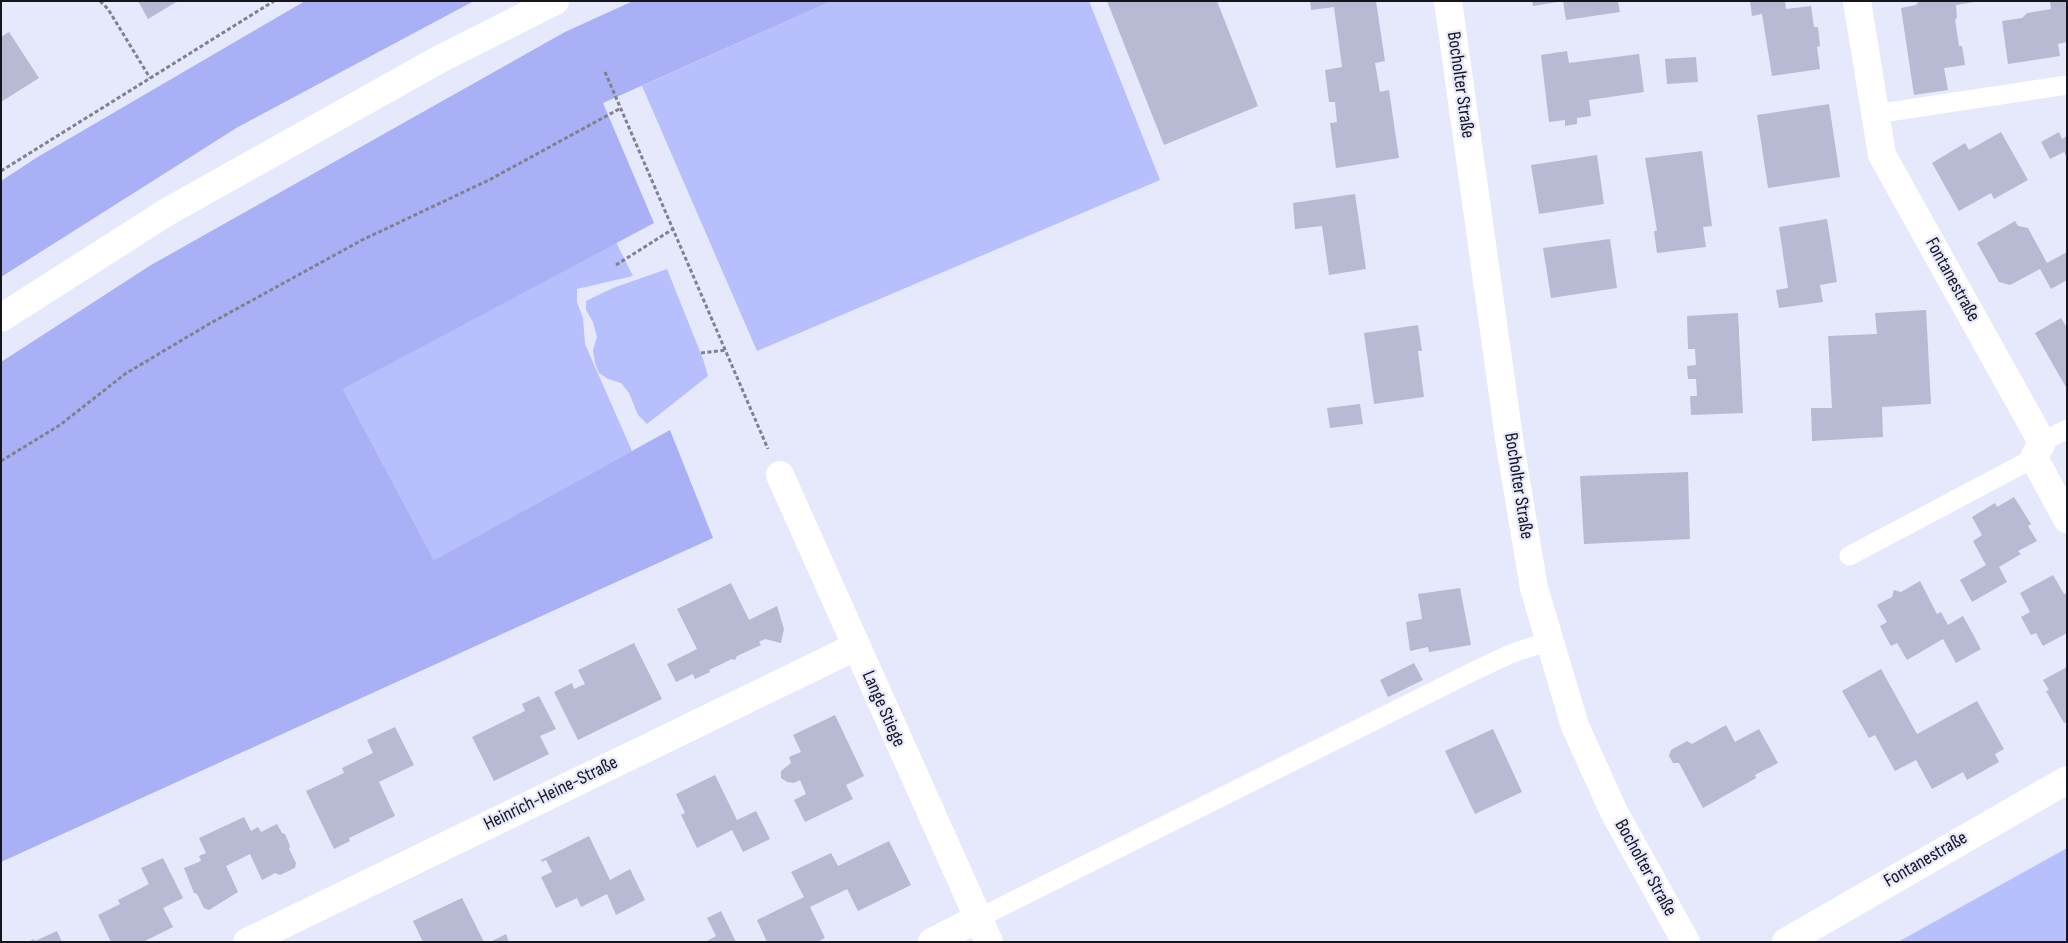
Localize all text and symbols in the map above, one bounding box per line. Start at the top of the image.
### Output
street label: Bocholter Straße [1441,30,1479,140]
street label: Fontanestraße [1920,234,1984,326]
street label: Bocholter Straße [1498,431,1538,541]
street label: Lange Stiege [856,667,910,751]
street label: Heinrich-Heine-Straße [480,752,622,836]
street label: Bocholter Straße [1609,816,1681,920]
street label: Fontanestraße [1880,827,1972,893]

